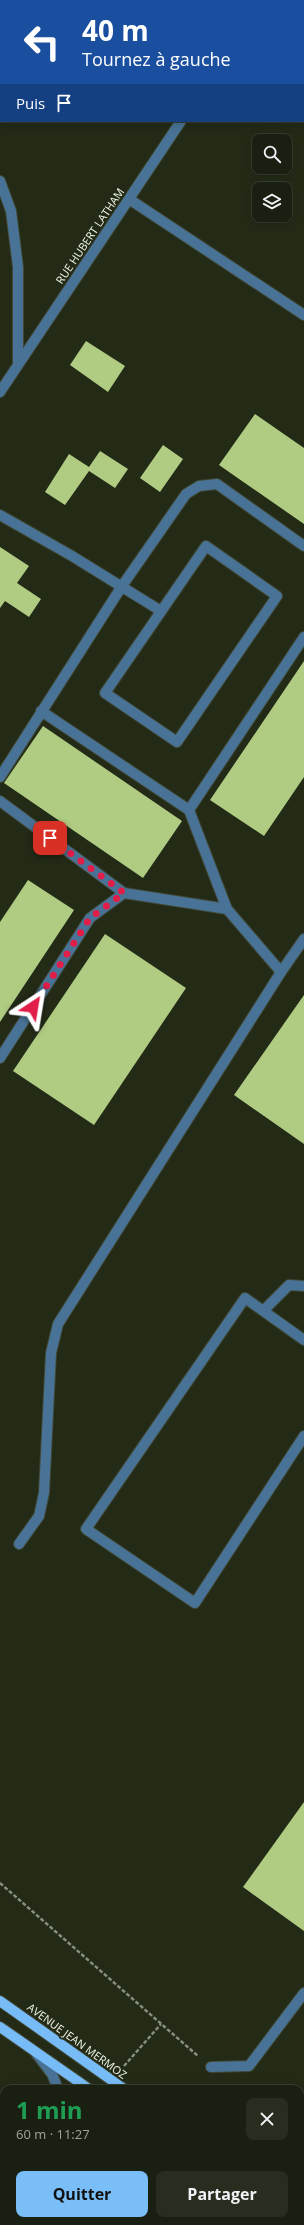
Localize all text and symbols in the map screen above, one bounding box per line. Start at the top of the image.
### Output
text: 40 m [82,11,149,49]
icon: left [16,16,68,68]
text: Tournez à gauche [82,47,231,71]
icon: arrive [53,92,75,114]
text: Puis [16,93,45,113]
map controls [252,134,292,222]
button: search [252,134,292,174]
button: layers [252,182,292,222]
street label: RUE HUBERT LATHAM [52,185,127,287]
pin [33,821,67,855]
icon: arrive [39,827,61,849]
position arrow [12,986,54,1028]
street label: AVENUE JEAN MERMOZ [25,1999,130,2082]
text: 1 min [16,2093,83,2126]
button: close [246,2098,288,2140]
text: 60 m · 11:27 [16,2125,90,2143]
button: Quitter [16,2171,148,2217]
button: Partager [156,2171,288,2217]

